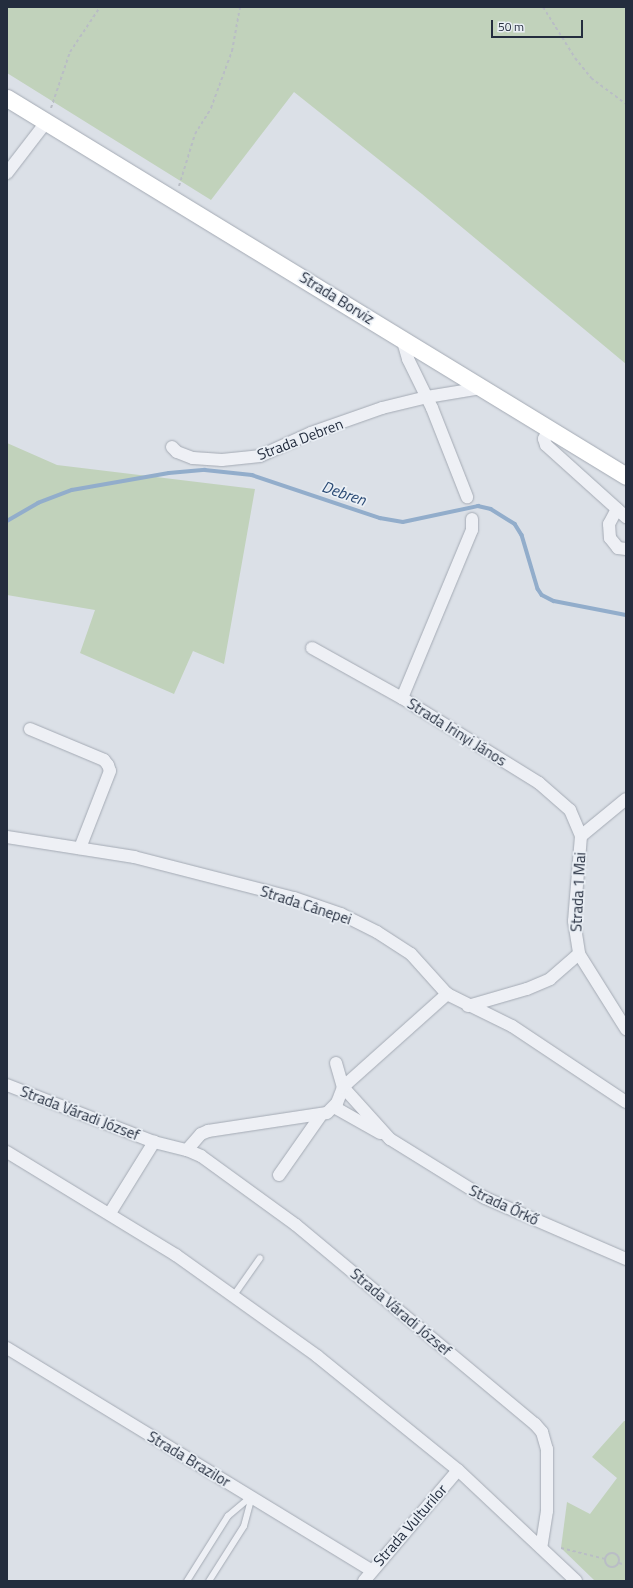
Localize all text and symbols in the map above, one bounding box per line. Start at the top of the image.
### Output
scale bar [493,12,585,38]
text: 50 m [498,17,524,36]
street label: Strada Borviz [296,268,378,328]
street label: Strada Debren [255,414,345,464]
water label: Debren [319,477,369,509]
street label: Strada Irinyi János [404,694,510,770]
street label: Strada 1 Mai [567,852,589,932]
street label: Strada Cânepei [258,882,354,928]
street label: Strada Váradi József [18,1082,142,1144]
street label: Strada Őrkő [466,1181,542,1229]
street label: Strada Váradi József [347,1265,455,1359]
street label: Strada Brazilor [144,1427,234,1491]
street label: Strada Vulturilor [369,1480,451,1570]

